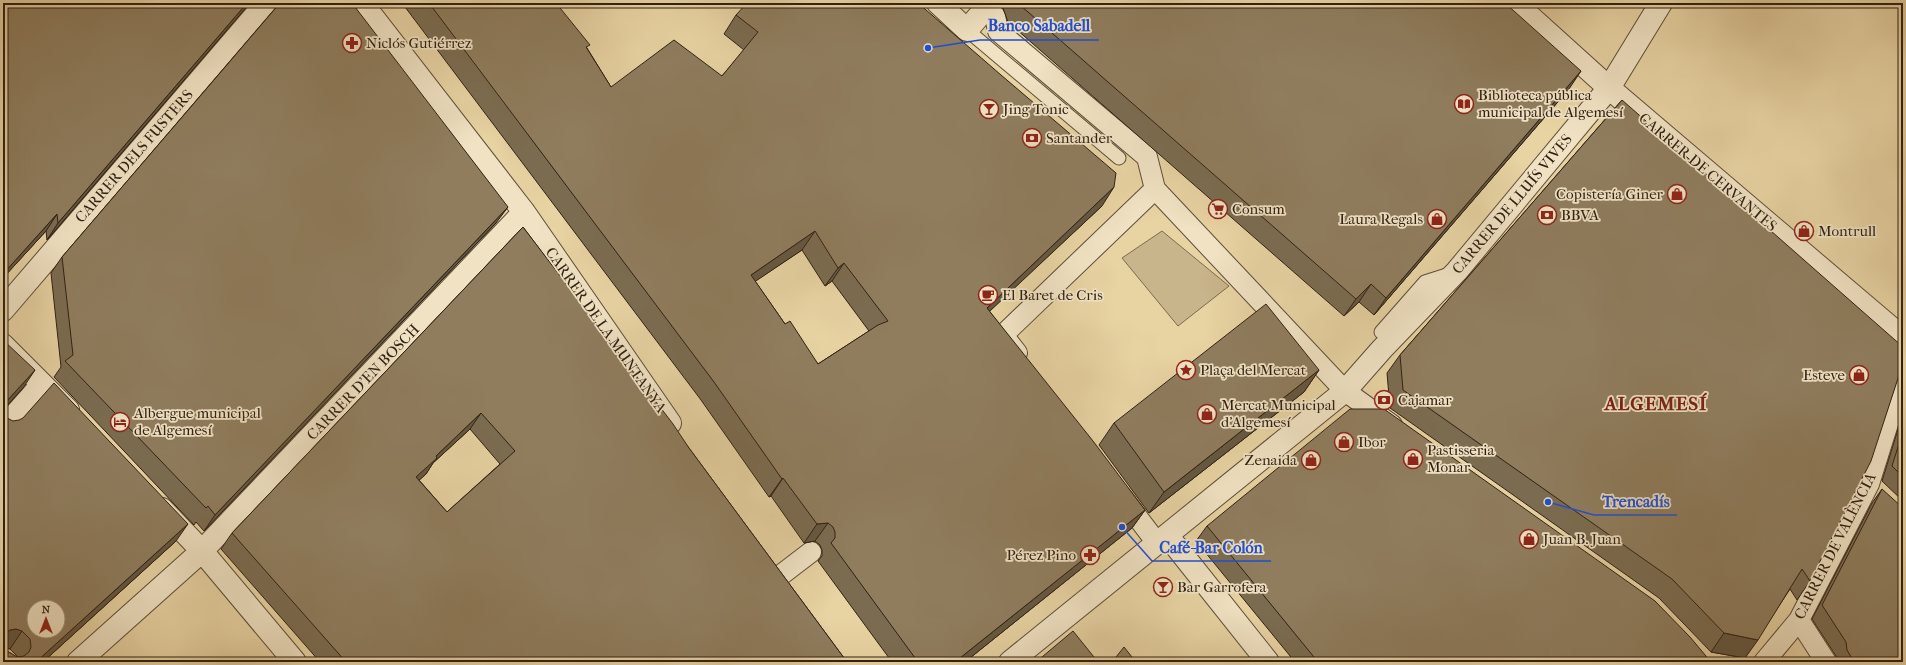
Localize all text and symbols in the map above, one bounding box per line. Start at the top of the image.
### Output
callout: Banco Sabadell [980,12,1099,40]
text: Banco Sabadell [988,16,1091,35]
pharmacy icon: Niclós Gutiérrez [341,32,363,54]
place label: Niclós Gutiérrez [366,34,472,52]
street label: CARRER DELS FUSTERS [71,86,197,226]
place label: Biblioteca pública municipal de Algemesí [1478,86,1624,121]
library icon: Biblioteca pública municipal de Algemesí [1453,93,1475,115]
bar icon: Jing Tonic [978,98,1000,120]
place label: Jing Tonic [1002,100,1069,118]
street label: CARRER DE CERVANTES [1635,109,1781,235]
bank icon: Santander [1021,127,1043,149]
place label: Santander [1046,129,1113,147]
street label: CARRER DE LLUÍS VIVES [1448,130,1576,278]
shop icon: Copistería Giner [1666,183,1688,205]
place label: Copistería Giner [1556,185,1664,203]
supermarket icon: Consum [1207,198,1229,220]
place label: Consum [1232,200,1285,218]
bank icon: BBVA [1536,204,1558,226]
place label: BBVA [1561,206,1599,224]
shop icon: Laura Regals [1426,208,1448,230]
place label: Laura Regals [1339,210,1423,228]
shop icon: Montrull [1793,220,1815,242]
place label: Montrull [1818,222,1876,240]
street label: CARRER DE LA MUNTANYA [542,244,670,417]
cafe icon: El Baret de Cris [977,284,999,306]
place label: El Baret de Cris [1002,286,1103,304]
street label: CARRER D'EN BOSCH [303,320,423,444]
place icon: Plaça del Mercat [1175,359,1197,381]
place label: Plaça del Mercat [1200,361,1307,379]
shop icon: Esteve [1848,364,1870,386]
place label: Esteve [1803,366,1846,384]
bank icon: Cajamar [1373,389,1395,411]
place label: Cajamar [1398,391,1452,409]
district label: ALGEMESÍ [1603,392,1708,415]
place label: Mercat Municipal d'Algemesí [1221,396,1336,431]
shop icon: Mercat Municipal d'Algemesí [1196,403,1218,425]
place label: Albergue municipal de Algemesí [133,404,261,439]
hotel icon: Albergue municipal de Algemesí [109,411,131,433]
shop icon: Ibor [1333,431,1355,453]
place label: Ibor [1358,433,1386,451]
place label: Pastisseria Monar [1427,441,1495,476]
shop icon: Pastisseria Monar [1402,448,1424,470]
shop icon: Zenaida [1300,449,1322,471]
place label: Zenaida [1244,451,1298,469]
street label: CARRER DE VALÈNCIA [1790,469,1880,622]
callout: Trencadís [1594,487,1677,515]
text: Trencadís [1601,492,1670,511]
shop icon: Juan B. Juan [1518,528,1540,550]
place label: Juan B. Juan [1542,530,1621,548]
callout: Café-Bar Colón [1152,533,1271,561]
text: Café-Bar Colón [1159,538,1264,557]
pharmacy icon: Pérez Pino [1079,544,1101,566]
place label: Pérez Pino [1007,546,1076,564]
bar icon: Bar Garrofera [1152,576,1174,598]
place label: Bar Garrofera [1177,578,1268,596]
north arrow [26,599,66,639]
text: N [42,603,51,616]

